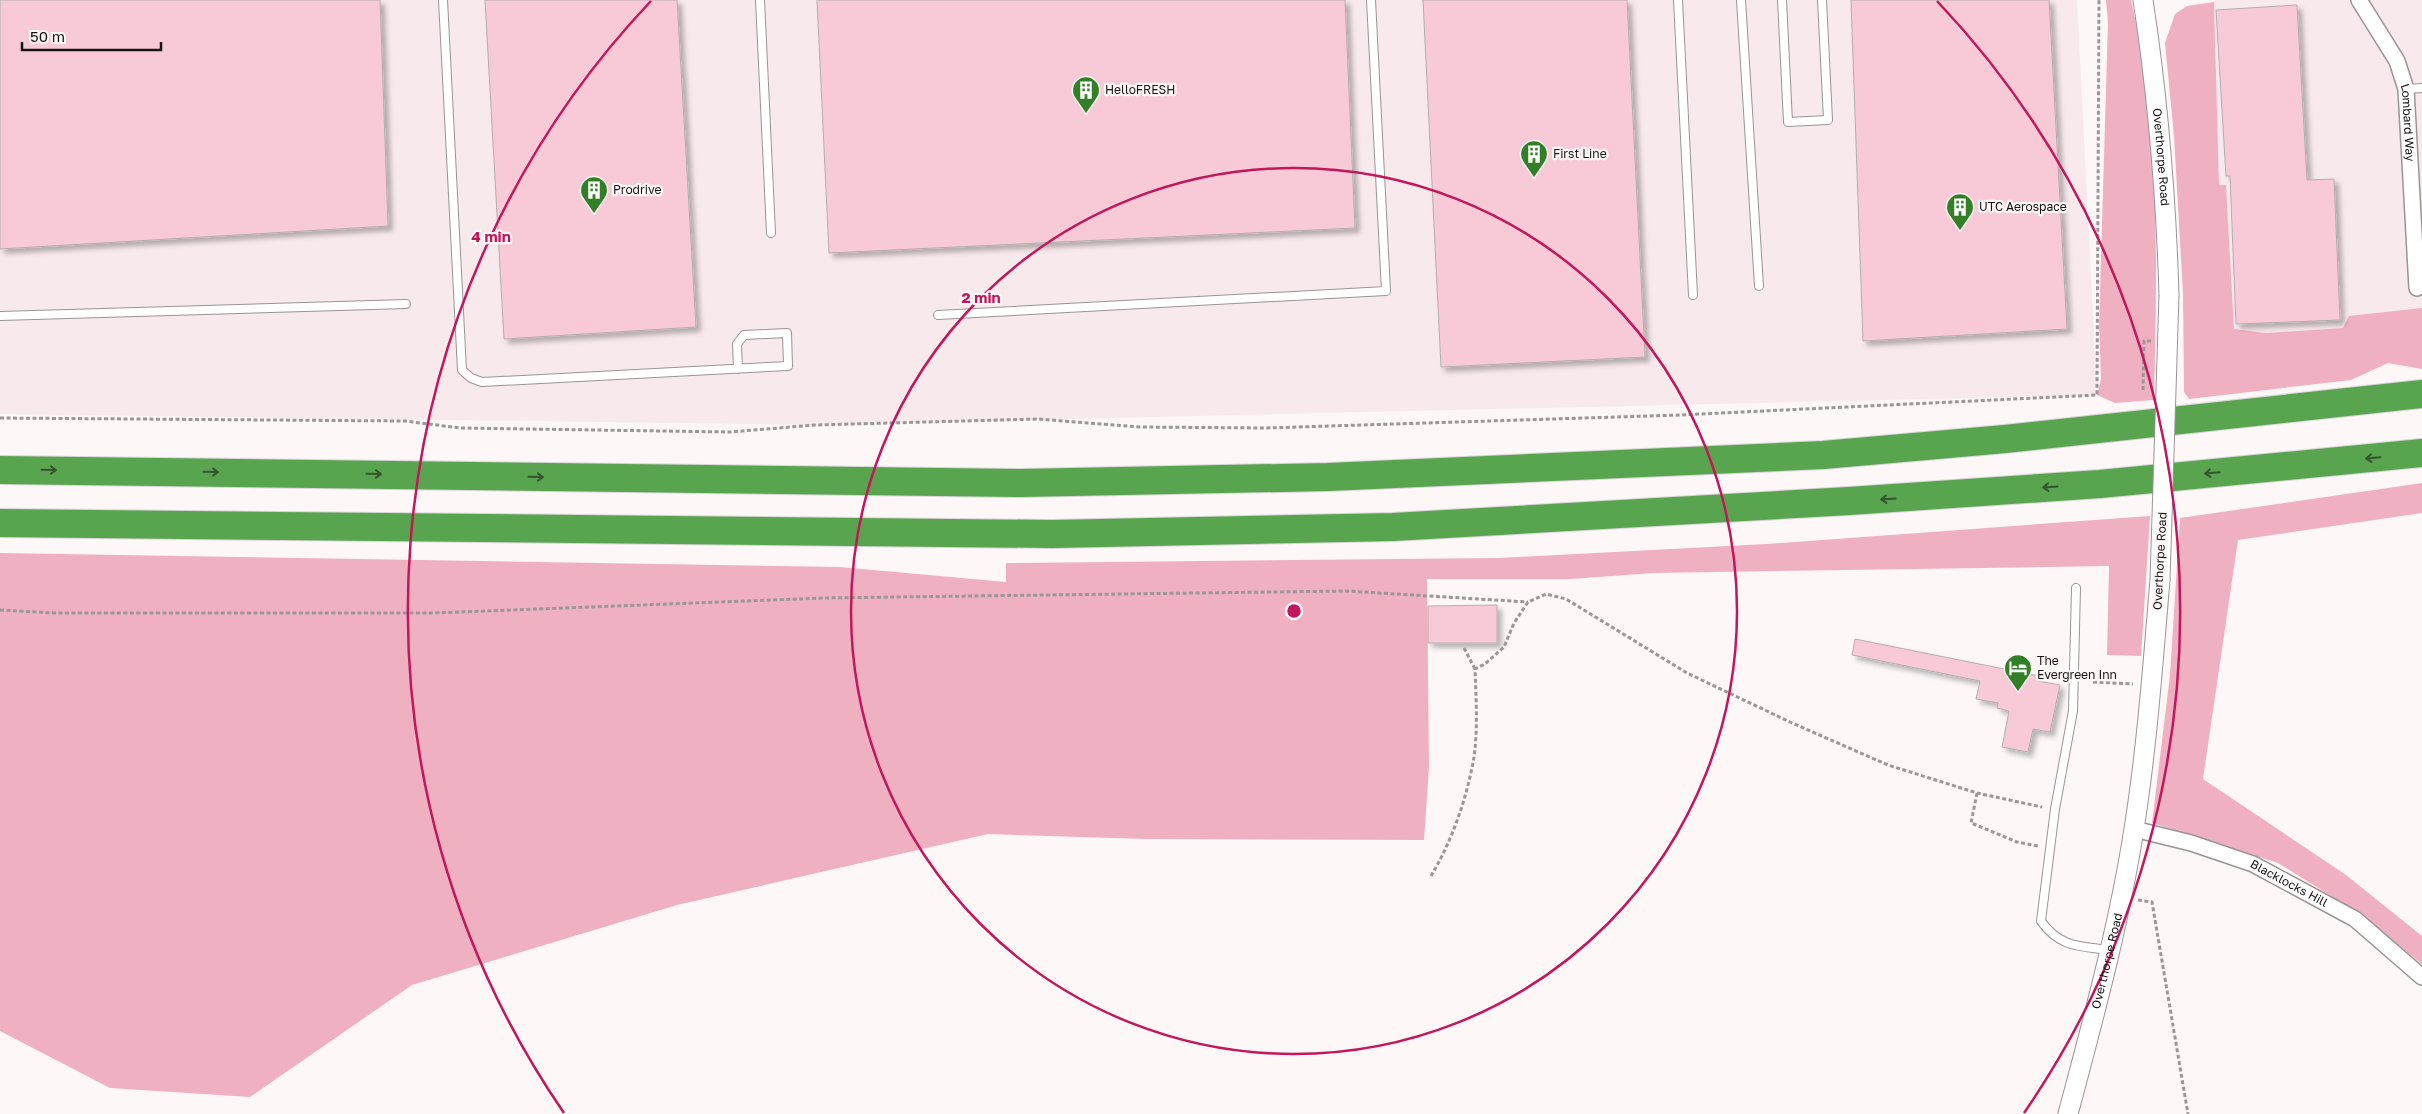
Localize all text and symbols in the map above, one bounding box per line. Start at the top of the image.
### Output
scale bar [22,20,161,52]
text: 50 m [30,27,65,45]
building icon: HelloFRESH [1071,75,1101,114]
place label: HelloFRESH [1105,82,1175,97]
street label: Lombard Way [2398,82,2418,162]
street label: Overthorpe Road [2150,107,2173,206]
building icon: First Line [1519,139,1549,178]
place label: First Line [1553,146,1607,161]
building icon: Prodrive [579,175,609,214]
place label: Prodrive [613,182,661,197]
building icon: UTC Aerospace [1945,192,1975,231]
place label: UTC Aerospace [1979,199,2067,214]
text: 4 min [471,227,511,245]
text: 2 min [961,288,1001,306]
one-way arrow [2366,453,2382,463]
one-way arrow [40,465,56,475]
one-way arrow [202,467,219,477]
one-way arrow [2204,468,2220,478]
one-way arrow [365,470,381,479]
one-way arrow [528,472,544,481]
one-way arrow [2042,483,2058,492]
one-way arrow [1880,494,1896,503]
street label: Overthorpe Road [2149,512,2170,610]
centre of rings [1285,602,1303,620]
hotel icon: The Evergreen Inn [2003,653,2033,692]
place label: The Evergreen Inn [2037,653,2117,682]
street label: Blacklocks Hill [2248,856,2331,910]
street label: Overthorpe Road [2088,911,2125,1010]

